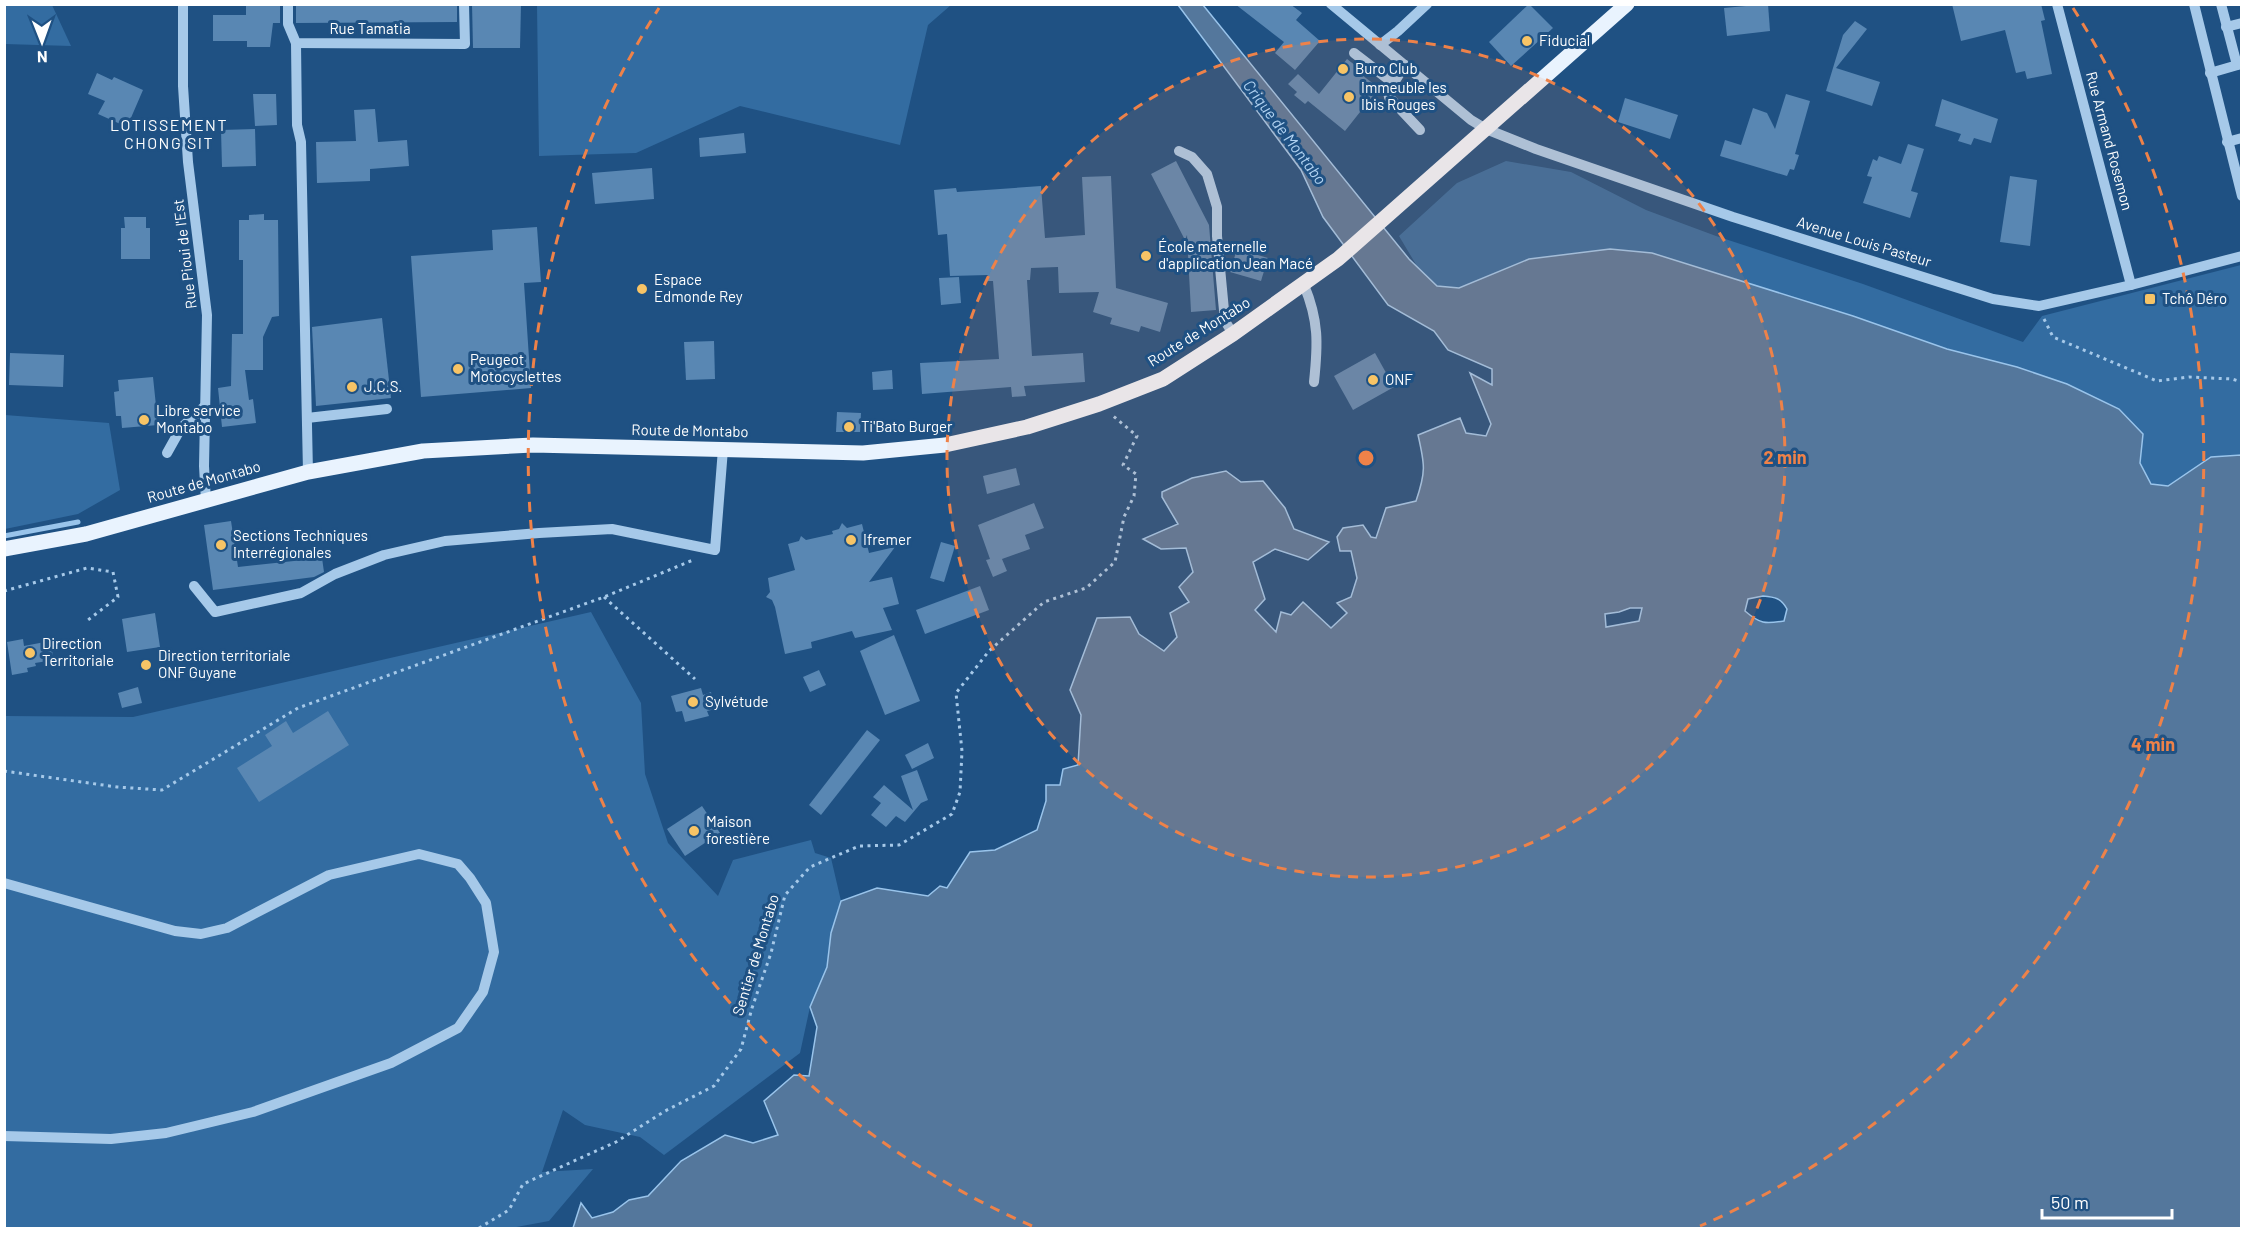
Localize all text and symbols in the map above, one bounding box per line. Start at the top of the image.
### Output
north arrow [12,12,72,72]
street label: Rue Tamatia [329,19,411,37]
place label: Fiducial [1539,31,1590,49]
marker: Fiducial [1520,34,1534,48]
text: N [37,48,48,67]
place label: Buro Club [1355,59,1418,77]
marker: Buro Club [1336,62,1350,76]
street label: Rue Armand Rosemon [2083,69,2137,212]
water label: Crique de Montabo [1240,76,1331,188]
place label: Immeuble les Ibis Rouges [1361,78,1447,113]
marker: Immeuble les Ibis Rouges [1342,90,1356,104]
district label: LOTISSEMENT CHONG SIT [110,115,228,152]
street label: Rue Pioui de l'Est [168,198,200,310]
street label: Avenue Louis Pasteur [1795,212,1934,270]
place label: École maternelle d'application Jean Macé [1158,237,1313,272]
marker: École maternelle d'application Jean Macé [1139,249,1153,263]
place label: Espace Edmonde Rey [654,270,743,305]
marker: Espace Edmonde Rey [635,282,649,296]
place label: Tchô Déro [2162,289,2227,307]
street label: Route de Montabo [1144,292,1253,370]
marker: Tchô Déro [2143,292,2157,306]
place label: Peugeot Motocyclettes [470,350,562,385]
marker: Peugeot Motocyclettes [451,362,465,376]
place label: ONF [1385,370,1413,388]
marker: ONF [1366,373,1380,387]
place label: J.C.S. [364,377,403,395]
marker: J.C.S. [345,380,359,394]
place label: Libre service Montabo [156,401,241,436]
marker: Libre service Montabo [137,413,151,427]
place label: Ti'Bato Burger [861,417,953,435]
street label: Route de Montabo [631,420,749,440]
marker: Ti'Bato Burger [842,420,856,434]
text: 2 min [1763,446,1807,468]
centre of rings [1356,448,1376,468]
street label: Route de Montabo [145,456,263,506]
place label: Sections Techniques Interrégionales [233,526,368,561]
place label: Ifremer [863,530,912,548]
marker: Ifremer [844,533,858,547]
marker: Sections Techniques Interrégionales [214,538,228,552]
place label: Direction Territoriale [42,634,114,669]
marker: Direction Territoriale [23,646,37,660]
place label: Direction territoriale ONF Guyane [158,646,291,681]
marker: Direction territoriale ONF Guyane [139,658,153,672]
place label: Sylvétude [705,692,769,710]
marker: Sylvétude [686,695,700,709]
text: 4 min [2131,733,2175,755]
place label: Maison forestière [706,812,770,847]
marker: Maison forestière [687,824,701,838]
street label: Sentier de Montabo [728,892,782,1018]
scale bar [2042,1182,2172,1220]
text: 50 m [2051,1191,2089,1213]

